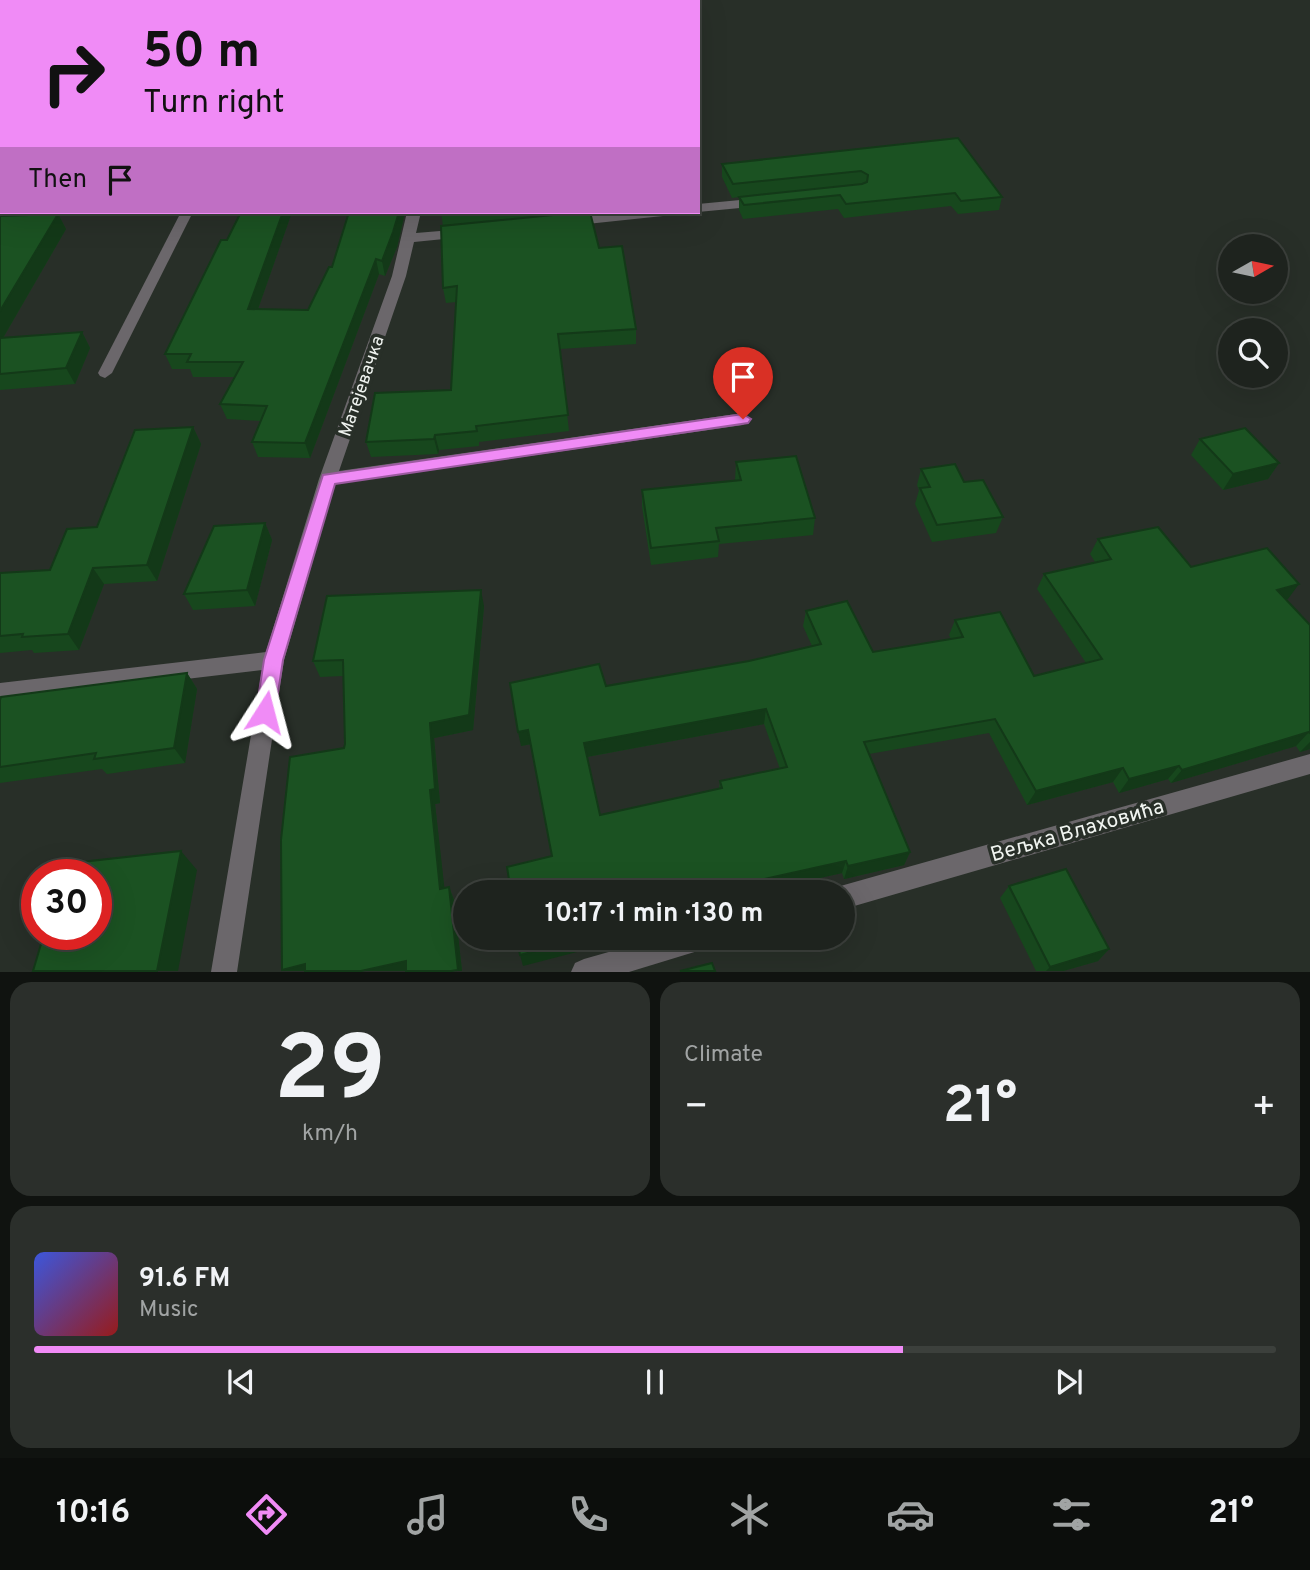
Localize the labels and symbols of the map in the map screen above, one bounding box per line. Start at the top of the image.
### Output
north arrow [1218,234,1288,304]
street label: Матејевачка [334,333,390,440]
pin [713,347,773,419]
position arrow [228,675,302,749]
street label: Вељка Влаховића [987,794,1167,869]
speed limit sign: 30 [21,859,112,950]

